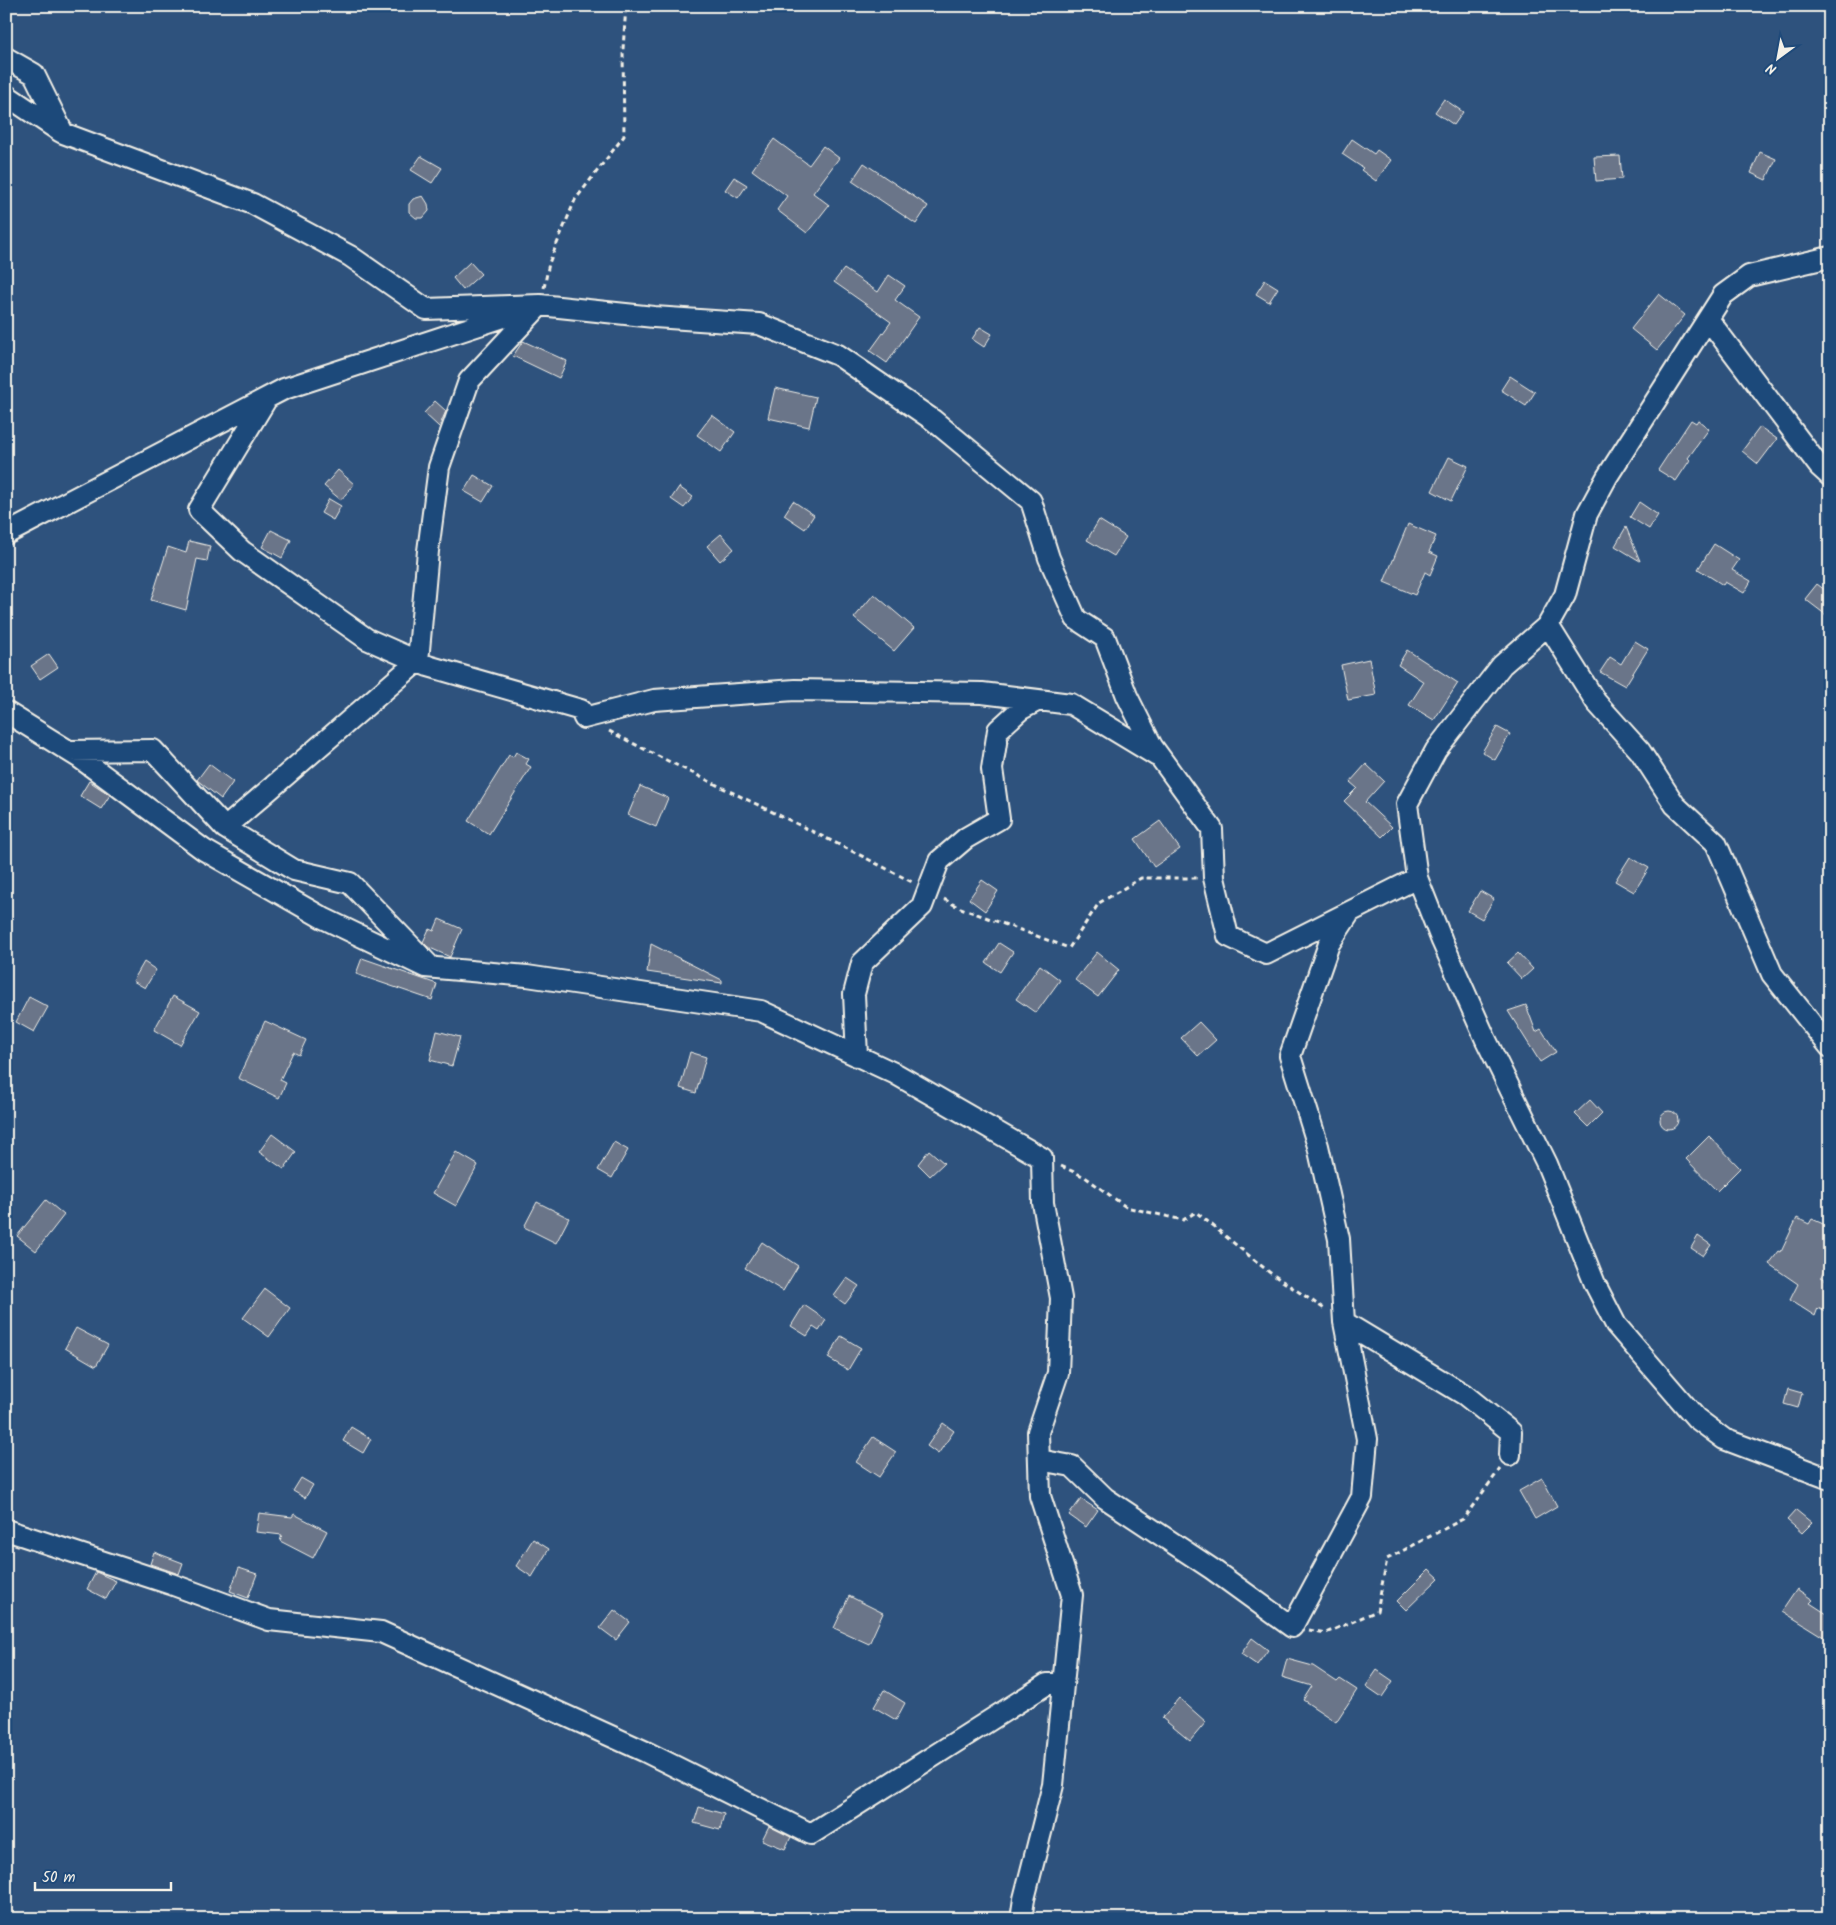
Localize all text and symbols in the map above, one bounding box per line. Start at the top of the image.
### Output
north arrow [1754,32,1804,82]
text: N [1762,56,1781,80]
scale bar [35,1860,171,1892]
text: 50 m [42,1866,76,1890]

